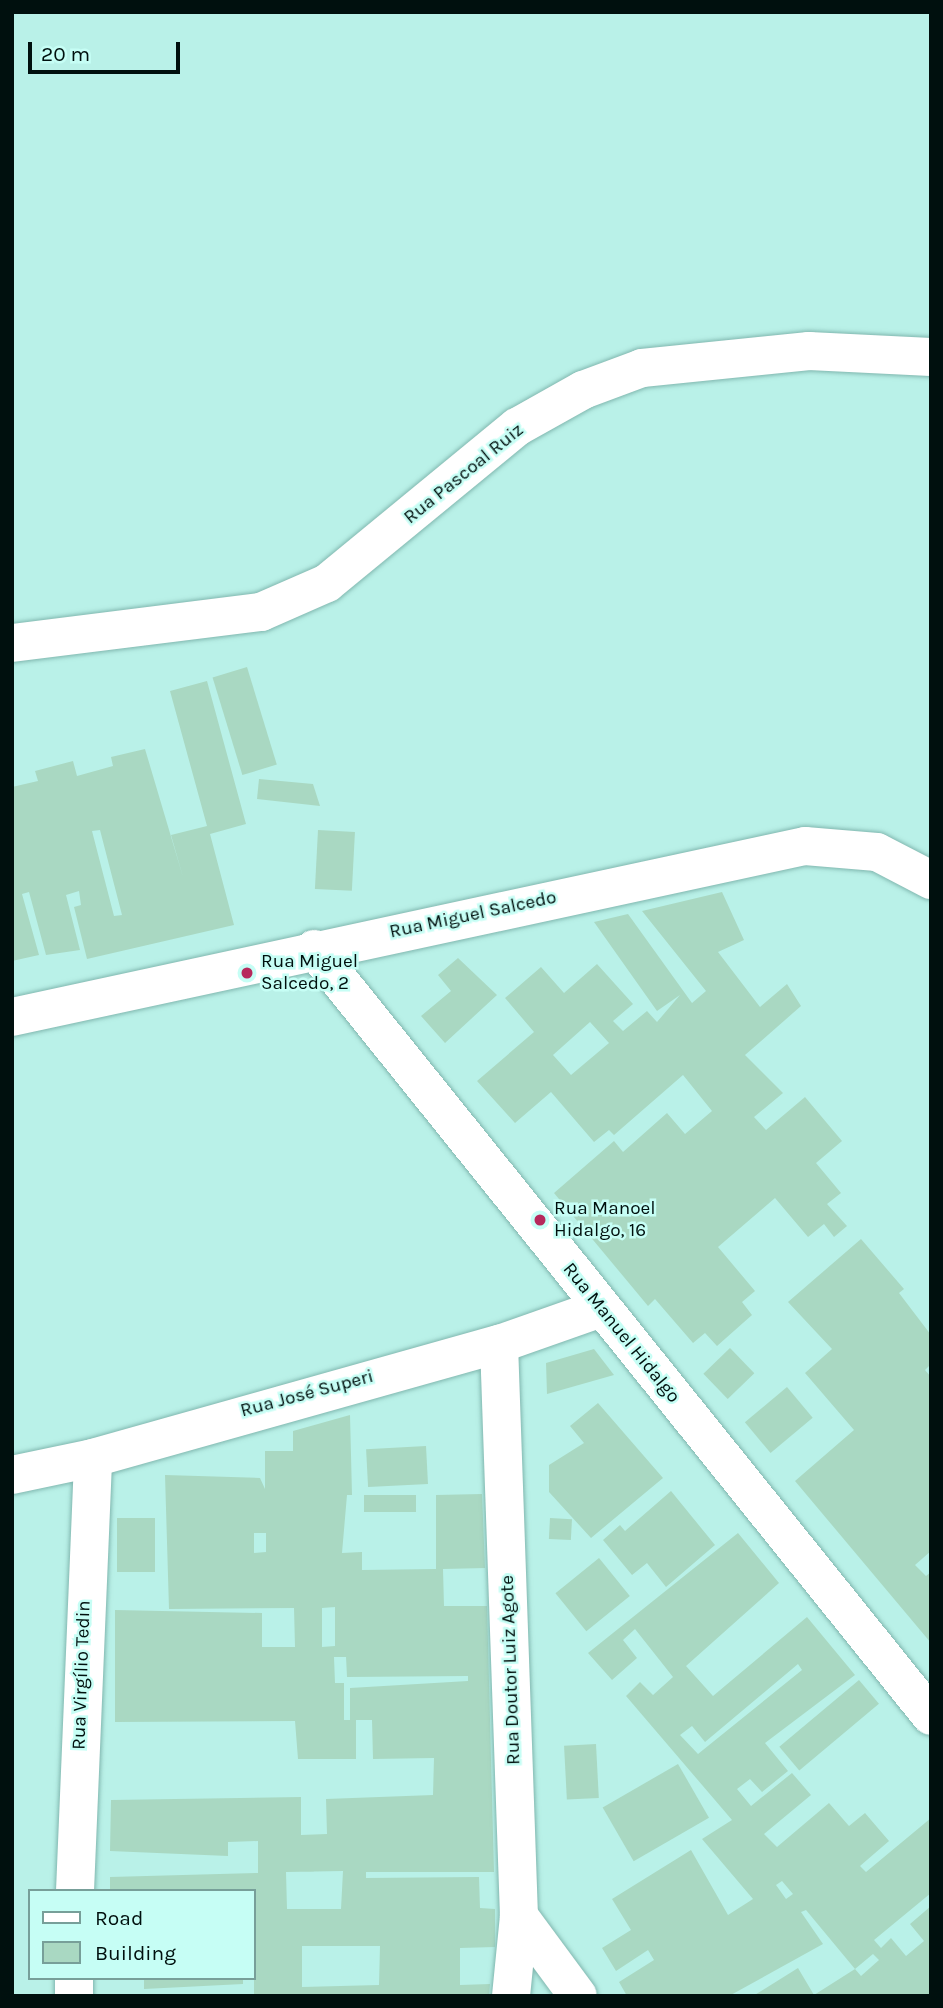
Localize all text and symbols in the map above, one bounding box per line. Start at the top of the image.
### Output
scale bar [32,28,184,72]
text: 20 m [41,42,90,66]
street label: Rua Pascoal Ruiz [400,419,528,529]
street label: Rua Miguel Salcedo [387,886,559,944]
place label: Rua Miguel Salcedo, 2 [261,951,358,995]
marker: Rua Miguel Salcedo, 2 [239,965,255,981]
place label: Rua Manoel Hidalgo, 16 [554,1198,656,1242]
marker: Rua Manoel Hidalgo, 16 [532,1212,548,1228]
street label: Rua Manuel Hidalgo [557,1258,685,1408]
street label: Rua José Superi [238,1365,376,1423]
street label: Rua Doutor Luiz Agote [496,1575,526,1765]
street label: Rua Virgílio Tedin [68,1600,96,1750]
legend [28,1889,256,1980]
text: Road [95,1906,143,1930]
text: Building [95,1941,176,1965]

